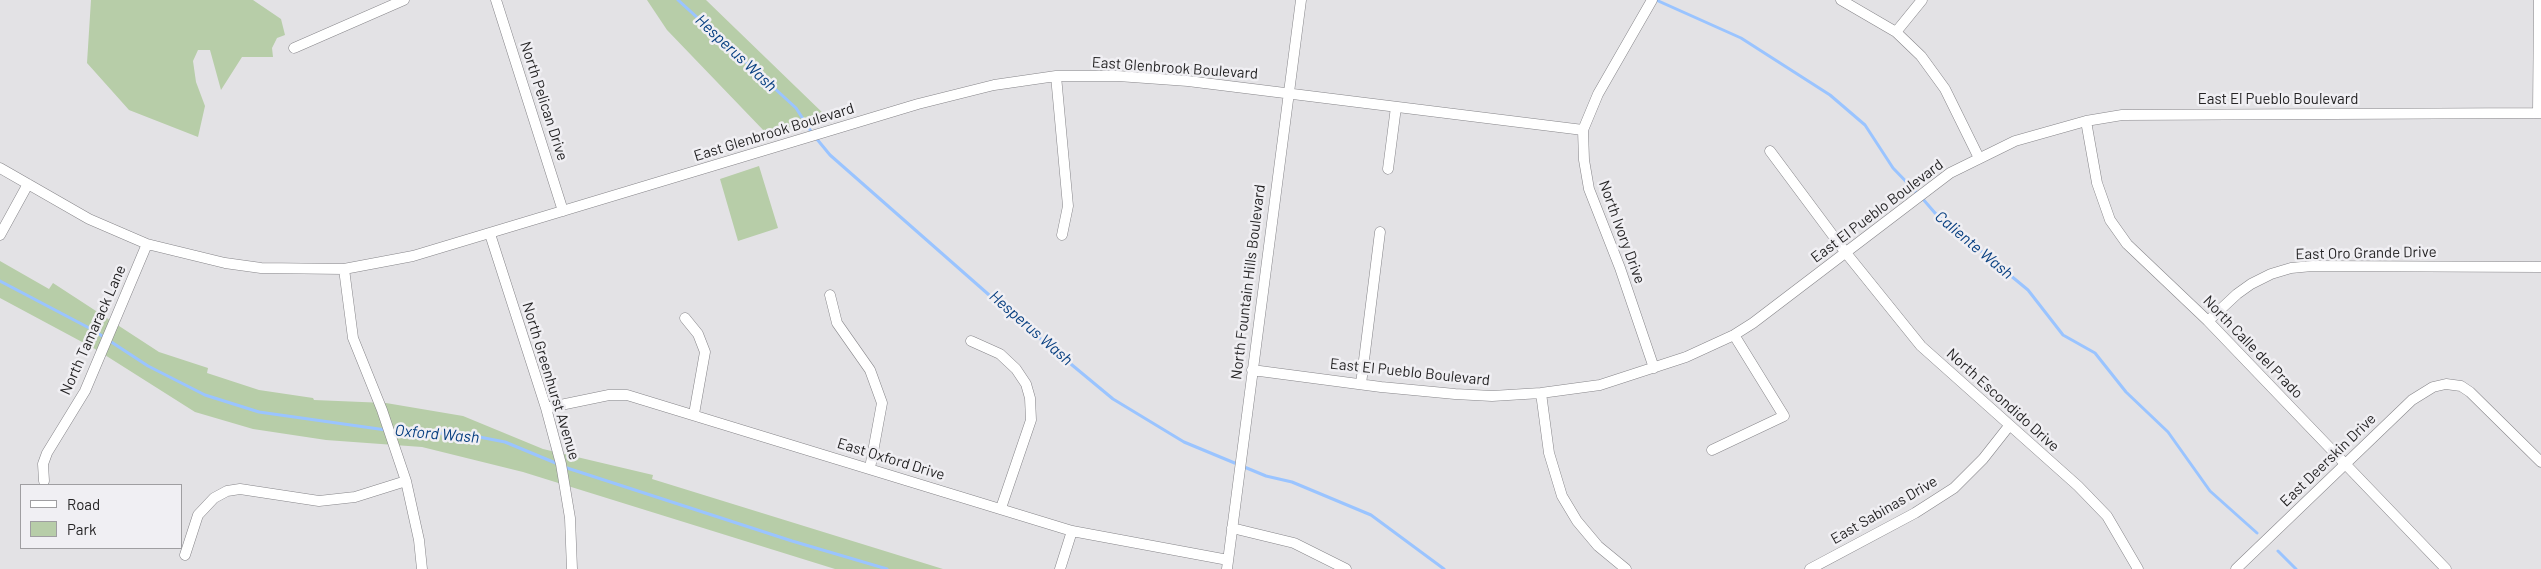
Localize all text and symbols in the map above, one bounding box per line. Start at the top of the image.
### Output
water label: Hesperus Wash [691,10,781,96]
street label: North Pelican Drive [516,39,572,163]
street label: East Glenbrook Boulevard [1091,53,1259,83]
street label: East El Pueblo Boulevard [2198,90,2358,108]
street label: East Glenbrook Boulevard [692,99,856,165]
street label: East El Pueblo Boulevard [1807,155,1947,267]
street label: North Ivory Drive [1595,178,1649,286]
street label: North Fountain Hills Boulevard [1227,183,1269,381]
water label: Caliente Wash [1931,207,2017,283]
street label: East Oro Grande Drive [2295,243,2437,263]
street label: North Tamarack Lane [56,262,130,398]
water label: Hesperus Wash [985,287,1077,369]
street label: North Calle del Prado [2199,292,2307,402]
street label: North Greenhurst Avenue [518,300,584,462]
street label: North Escondido Drive [1943,345,2063,455]
street label: East El Pueblo Boulevard [1329,355,1491,389]
street label: East Deerskin Drive [2276,410,2380,510]
water label: Oxford Wash [394,421,480,447]
street label: East Oxford Drive [835,434,947,484]
street label: East Sabinas Drive [1827,472,1941,548]
legend [20,484,182,549]
text: Road [67,495,100,513]
text: Park [67,520,96,538]

